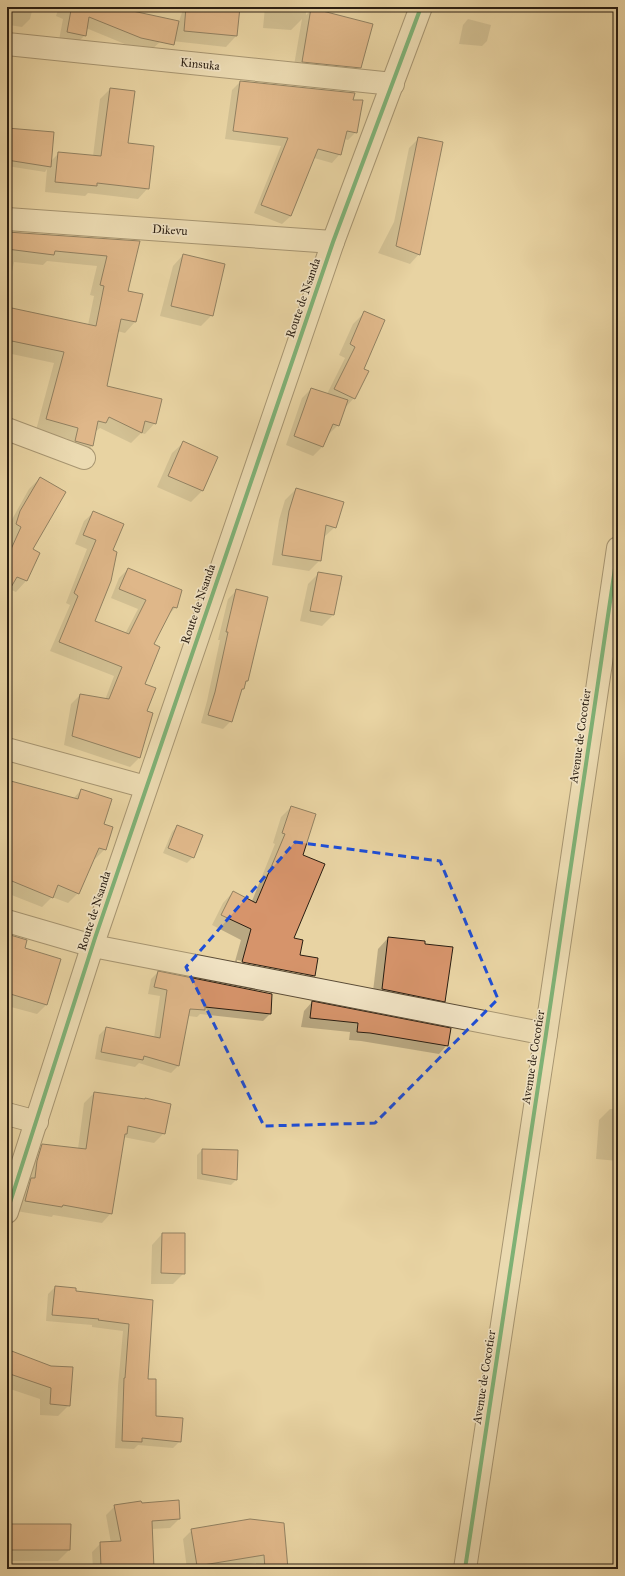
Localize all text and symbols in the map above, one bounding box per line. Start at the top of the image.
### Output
street label: Kinsuka [180,55,221,73]
street label: Dikevu [152,222,189,238]
street label: Route de Nsanda [283,255,323,340]
street label: Route de Nsanda [178,561,218,646]
street label: Avenue de Cocotier [566,688,594,785]
street label: Route de Nsanda [74,868,114,953]
street label: Avenue de Cocotier [519,1009,547,1106]
street label: Avenue de Cocotier [470,1329,498,1426]

